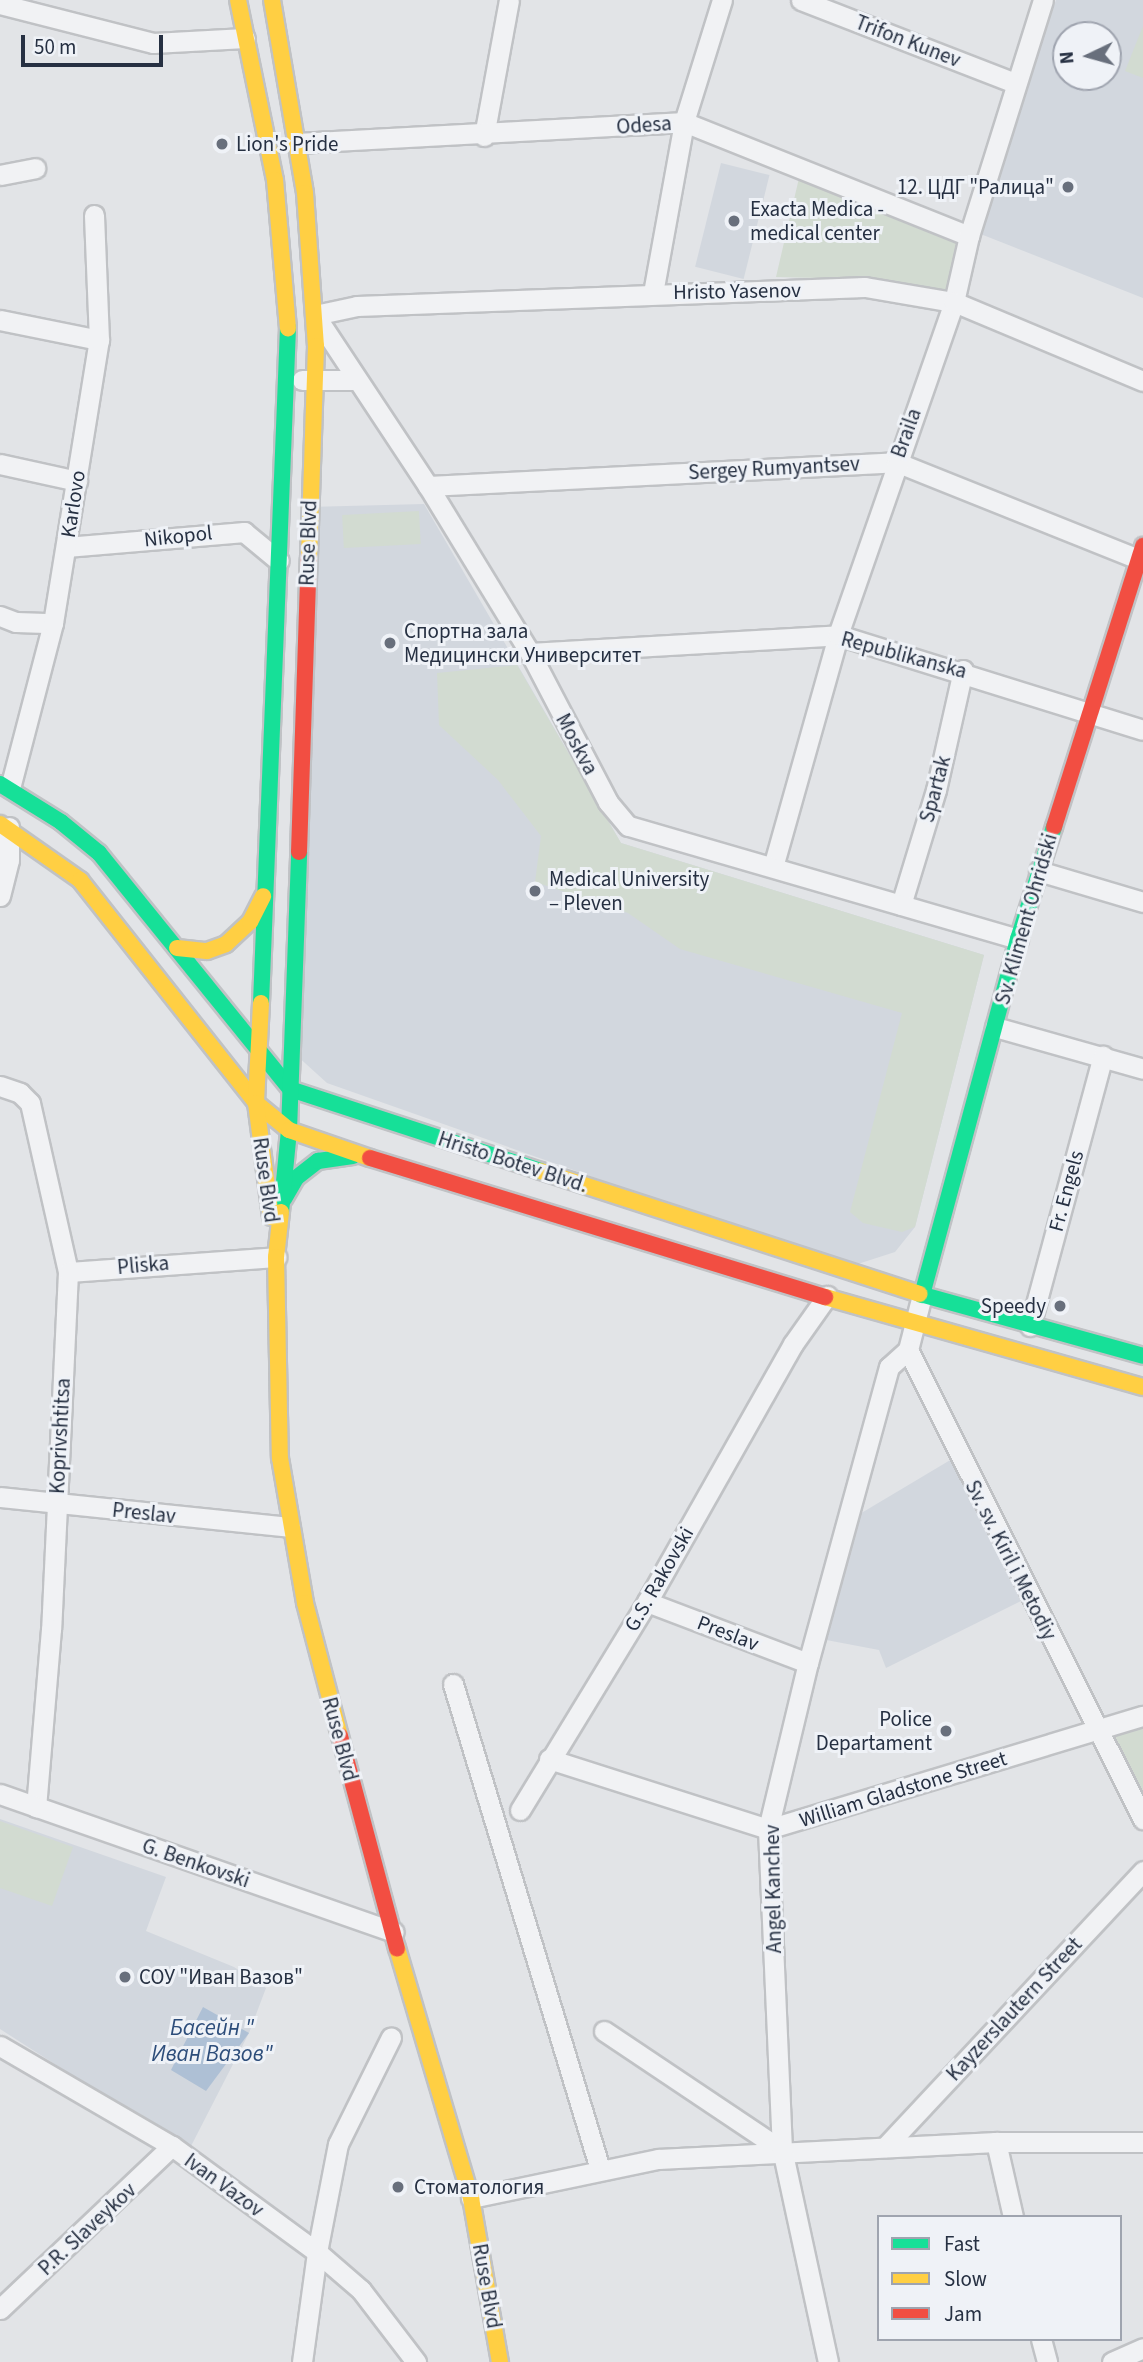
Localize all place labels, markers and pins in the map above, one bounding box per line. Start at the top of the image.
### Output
place label: Lion's Pride [236,131,338,157]
marker: Lion's Pride [214,136,230,152]
place label: 12. ЦДГ "Ралица" [897,174,1054,200]
marker: 12. ЦДГ "Ралица" [1060,179,1076,195]
place label: Exacta Medica - medical center [750,196,884,246]
marker: Exacta Medica - medical center [724,211,744,231]
place label: Спортна зала Медицински Университет [404,618,641,668]
marker: Спортна зала Медицински Университет [382,635,398,651]
place label: Medical University – Pleven [549,866,709,916]
marker: Medical University – Pleven [527,883,543,899]
place label: Speedy [981,1293,1046,1319]
marker: Speedy [1052,1298,1068,1314]
place label: Police Departament [816,1706,932,1756]
marker: Police Departament [938,1723,954,1739]
place label: СОУ "Иван Вазов" [139,1964,303,1990]
marker: СОУ "Иван Вазов" [117,1969,133,1985]
place label: Стоматология [414,2174,544,2200]
marker: Стоматология [388,2177,408,2197]

